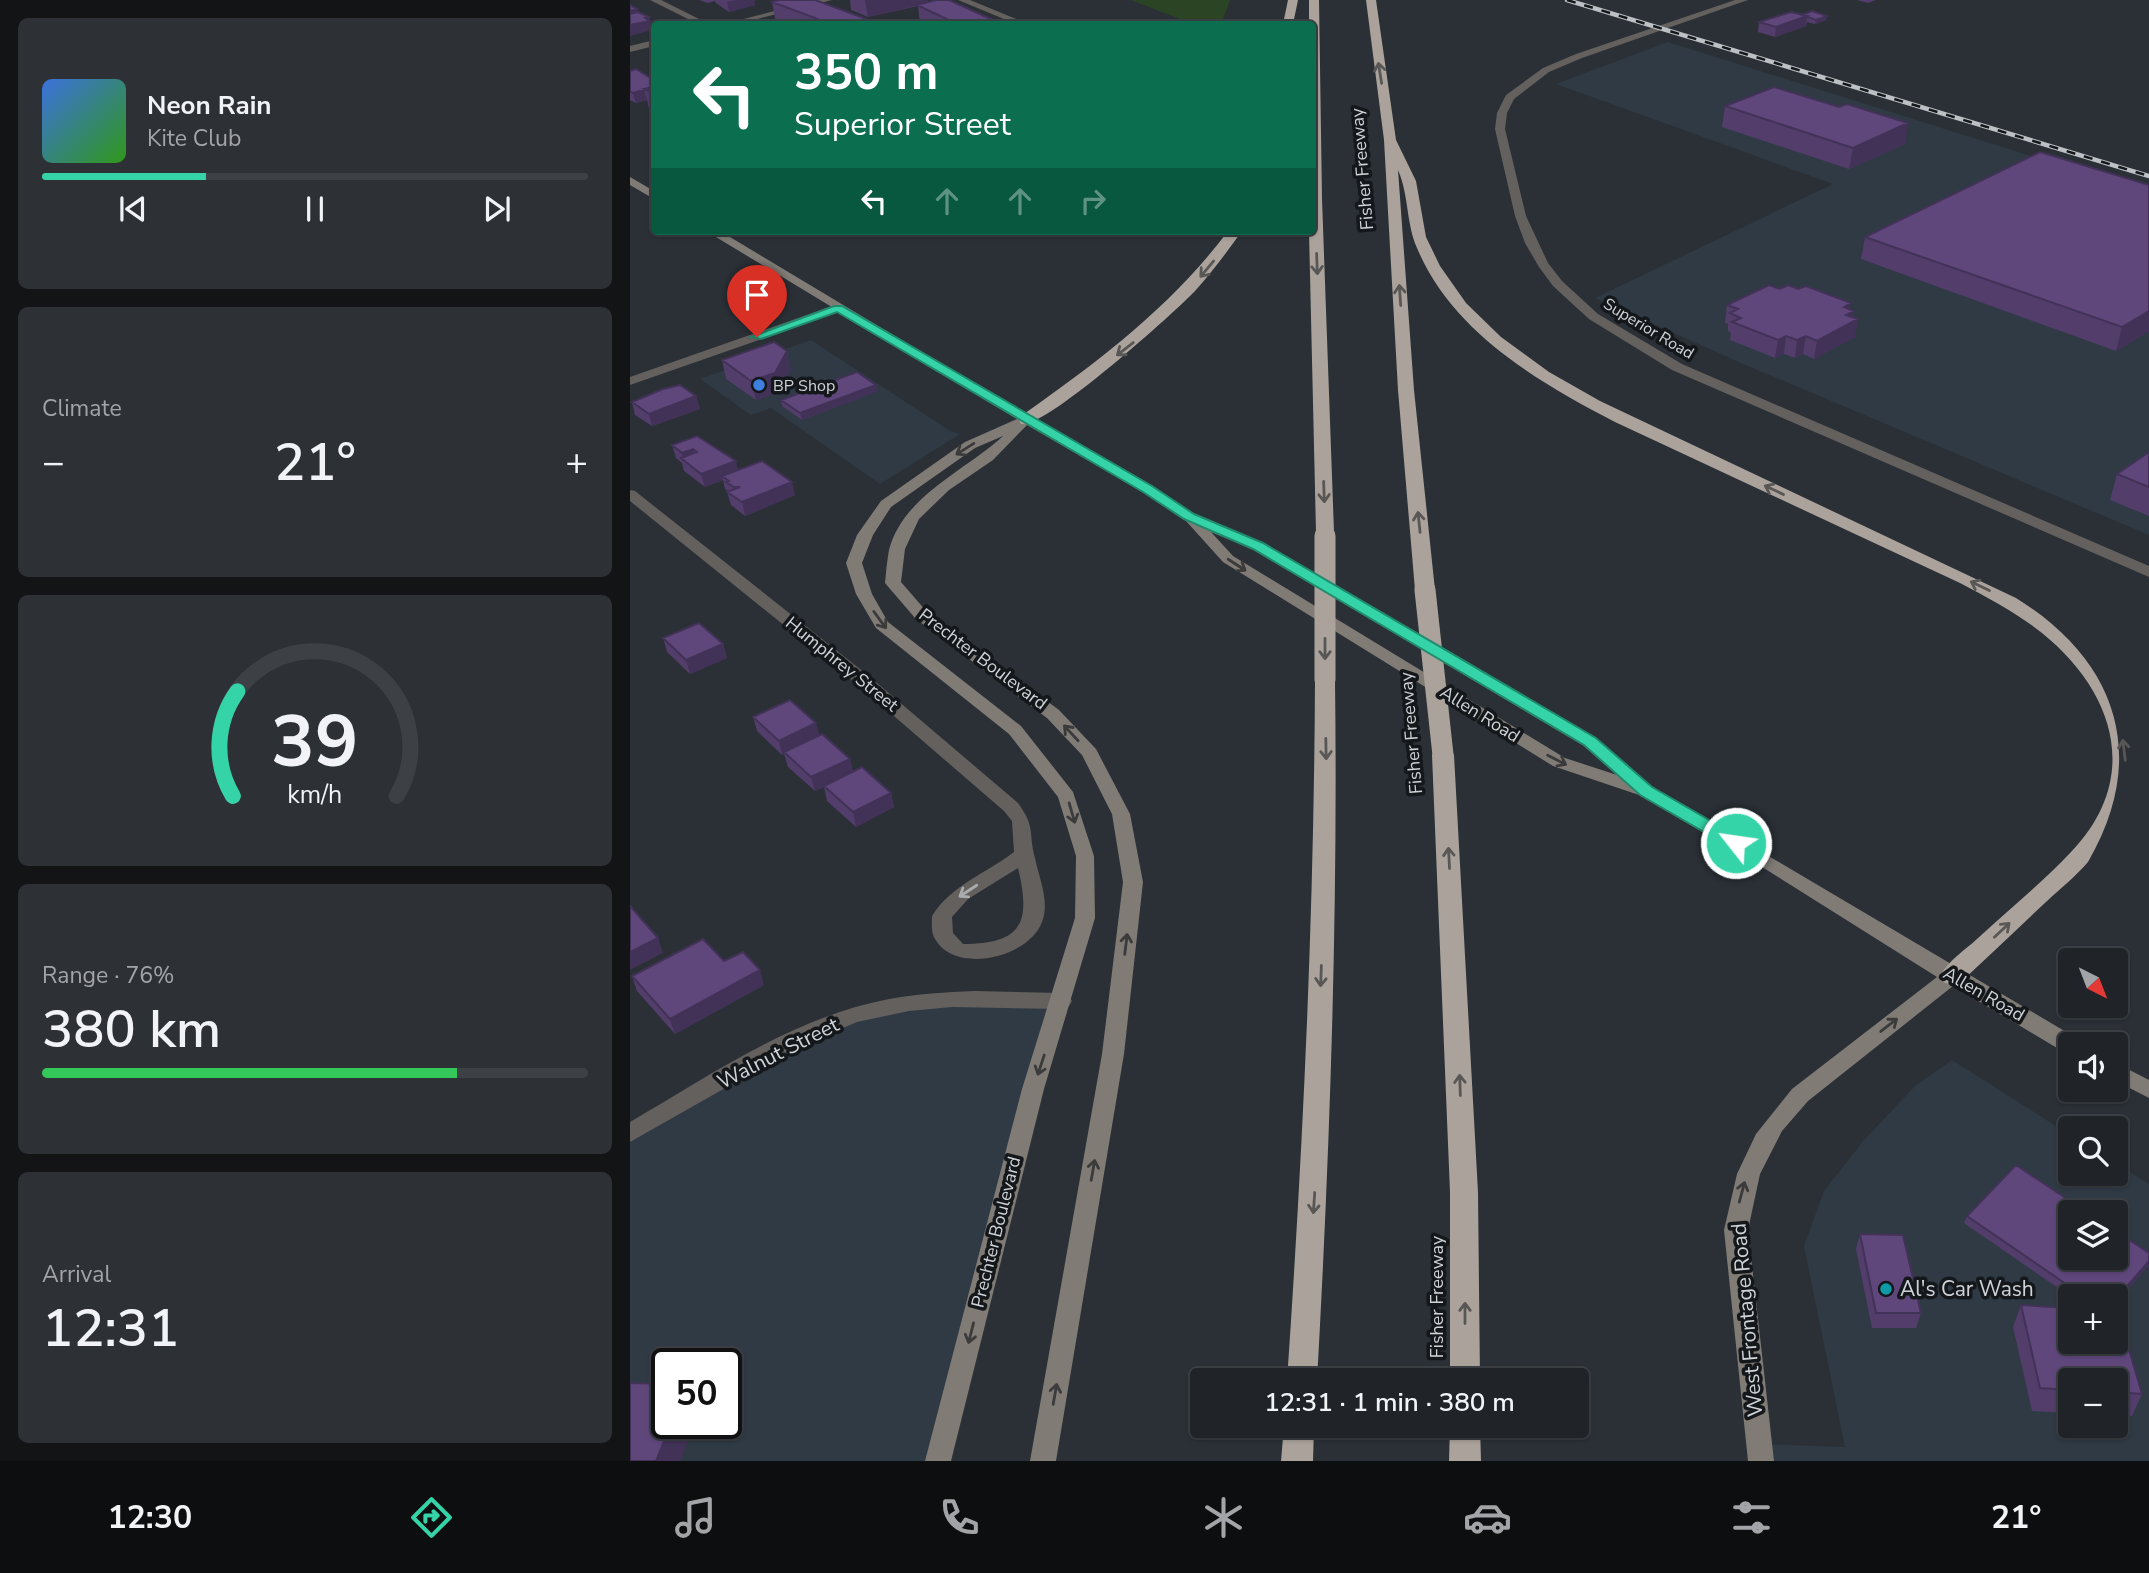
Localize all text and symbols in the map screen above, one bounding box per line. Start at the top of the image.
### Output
text: 350 m [794,39,938,106]
icon: left [679,49,770,140]
one-way arrow [1374,62,1387,84]
text: Neon Rain [147,88,272,123]
text: Superior Street [794,103,1011,146]
street label: Fisher Freeway [1345,106,1379,231]
text: Kite Club [147,123,241,154]
icon: left [855,182,893,220]
icon: ahead [928,182,966,220]
icon: ahead [1001,182,1039,220]
icon: right [1074,182,1112,220]
icon: previous [114,190,152,228]
icon: pause [296,190,334,228]
icon: next [478,190,516,228]
one-way arrow [1310,252,1324,275]
one-way arrow [1199,259,1215,277]
pin [727,265,787,337]
icon: arrive [738,276,776,314]
one-way arrow [1393,284,1406,307]
street label: Superior Road [1599,293,1698,365]
one-way arrow [1117,342,1135,357]
place label: BP Shop [773,375,835,397]
marker: BP Shop [751,377,767,393]
text: Climate [42,393,122,424]
text: 21° [274,427,356,498]
text: − [42,437,65,488]
text: + [565,437,588,488]
one-way arrow [956,443,976,457]
one-way arrow [1317,480,1330,503]
one-way arrow [1764,483,1785,496]
one-way arrow [1412,511,1425,533]
one-way arrow [1227,557,1246,572]
one-way arrow [1970,579,1991,593]
street label: Prechter Boulevard [914,603,1052,715]
one-way arrow [872,610,887,629]
street label: Humphrey Street [781,611,904,717]
one-way arrow [1318,637,1332,660]
street label: Fisher Freeway [1394,670,1428,795]
street label: Allen Road [1435,680,1525,748]
text: 39 [271,693,359,793]
one-way arrow [1063,725,1080,742]
one-way arrow [1319,737,1332,760]
one-way arrow [2118,739,2131,762]
one-way arrow [1546,753,1566,767]
text: km/h [287,778,343,812]
one-way arrow [1067,801,1080,823]
position arrow [1699,806,1773,880]
one-way arrow [1442,847,1455,870]
one-way arrow [959,884,978,899]
one-way arrow [1993,922,2011,938]
one-way arrow [1119,934,1132,956]
north arrow [2058,948,2128,1018]
map controls [2058,948,2128,1438]
text: Range · 76% [42,960,174,991]
street label: Allen Road [1939,961,2029,1027]
one-way arrow [1315,964,1328,987]
text: 380 km [42,994,221,1065]
street label: Walnut Street [712,1010,844,1096]
one-way arrow [1879,1018,1897,1033]
button: sound [2058,1032,2128,1102]
one-way arrow [1033,1054,1046,1076]
one-way arrow [1453,1074,1466,1097]
button: search [2058,1116,2128,1186]
street label: Prechter Boulevard [966,1154,1026,1310]
one-way arrow [1087,1159,1100,1181]
one-way arrow [1736,1181,1749,1204]
one-way arrow [1307,1192,1320,1215]
button: layers [2058,1200,2128,1270]
street label: West Frontage Road [1725,1222,1769,1418]
street label: Fisher Freeway [1425,1235,1449,1358]
text: Arrival [42,1259,111,1290]
place label: Al's Car Wash [1900,1275,2034,1303]
marker: Al's Car Wash [1878,1281,1894,1297]
button: + [2058,1284,2128,1354]
text: 12:31 [42,1293,179,1364]
one-way arrow [1458,1301,1472,1324]
one-way arrow [964,1321,977,1344]
speed limit sign: 50 [651,1348,742,1439]
button: − [2058,1368,2128,1438]
one-way arrow [1049,1383,1062,1406]
text: 12:31 · 1 min · 380 m [1264,1385,1515,1420]
icon: directions [407,1493,456,1542]
icon: music [671,1493,720,1542]
icon: phone [935,1493,984,1542]
icon: climate [1199,1493,1248,1542]
icon: car [1463,1493,1512,1542]
icon: filters [1727,1493,1776,1542]
text: 12:30 [107,1496,192,1539]
text: 21° [1991,1496,2041,1539]

